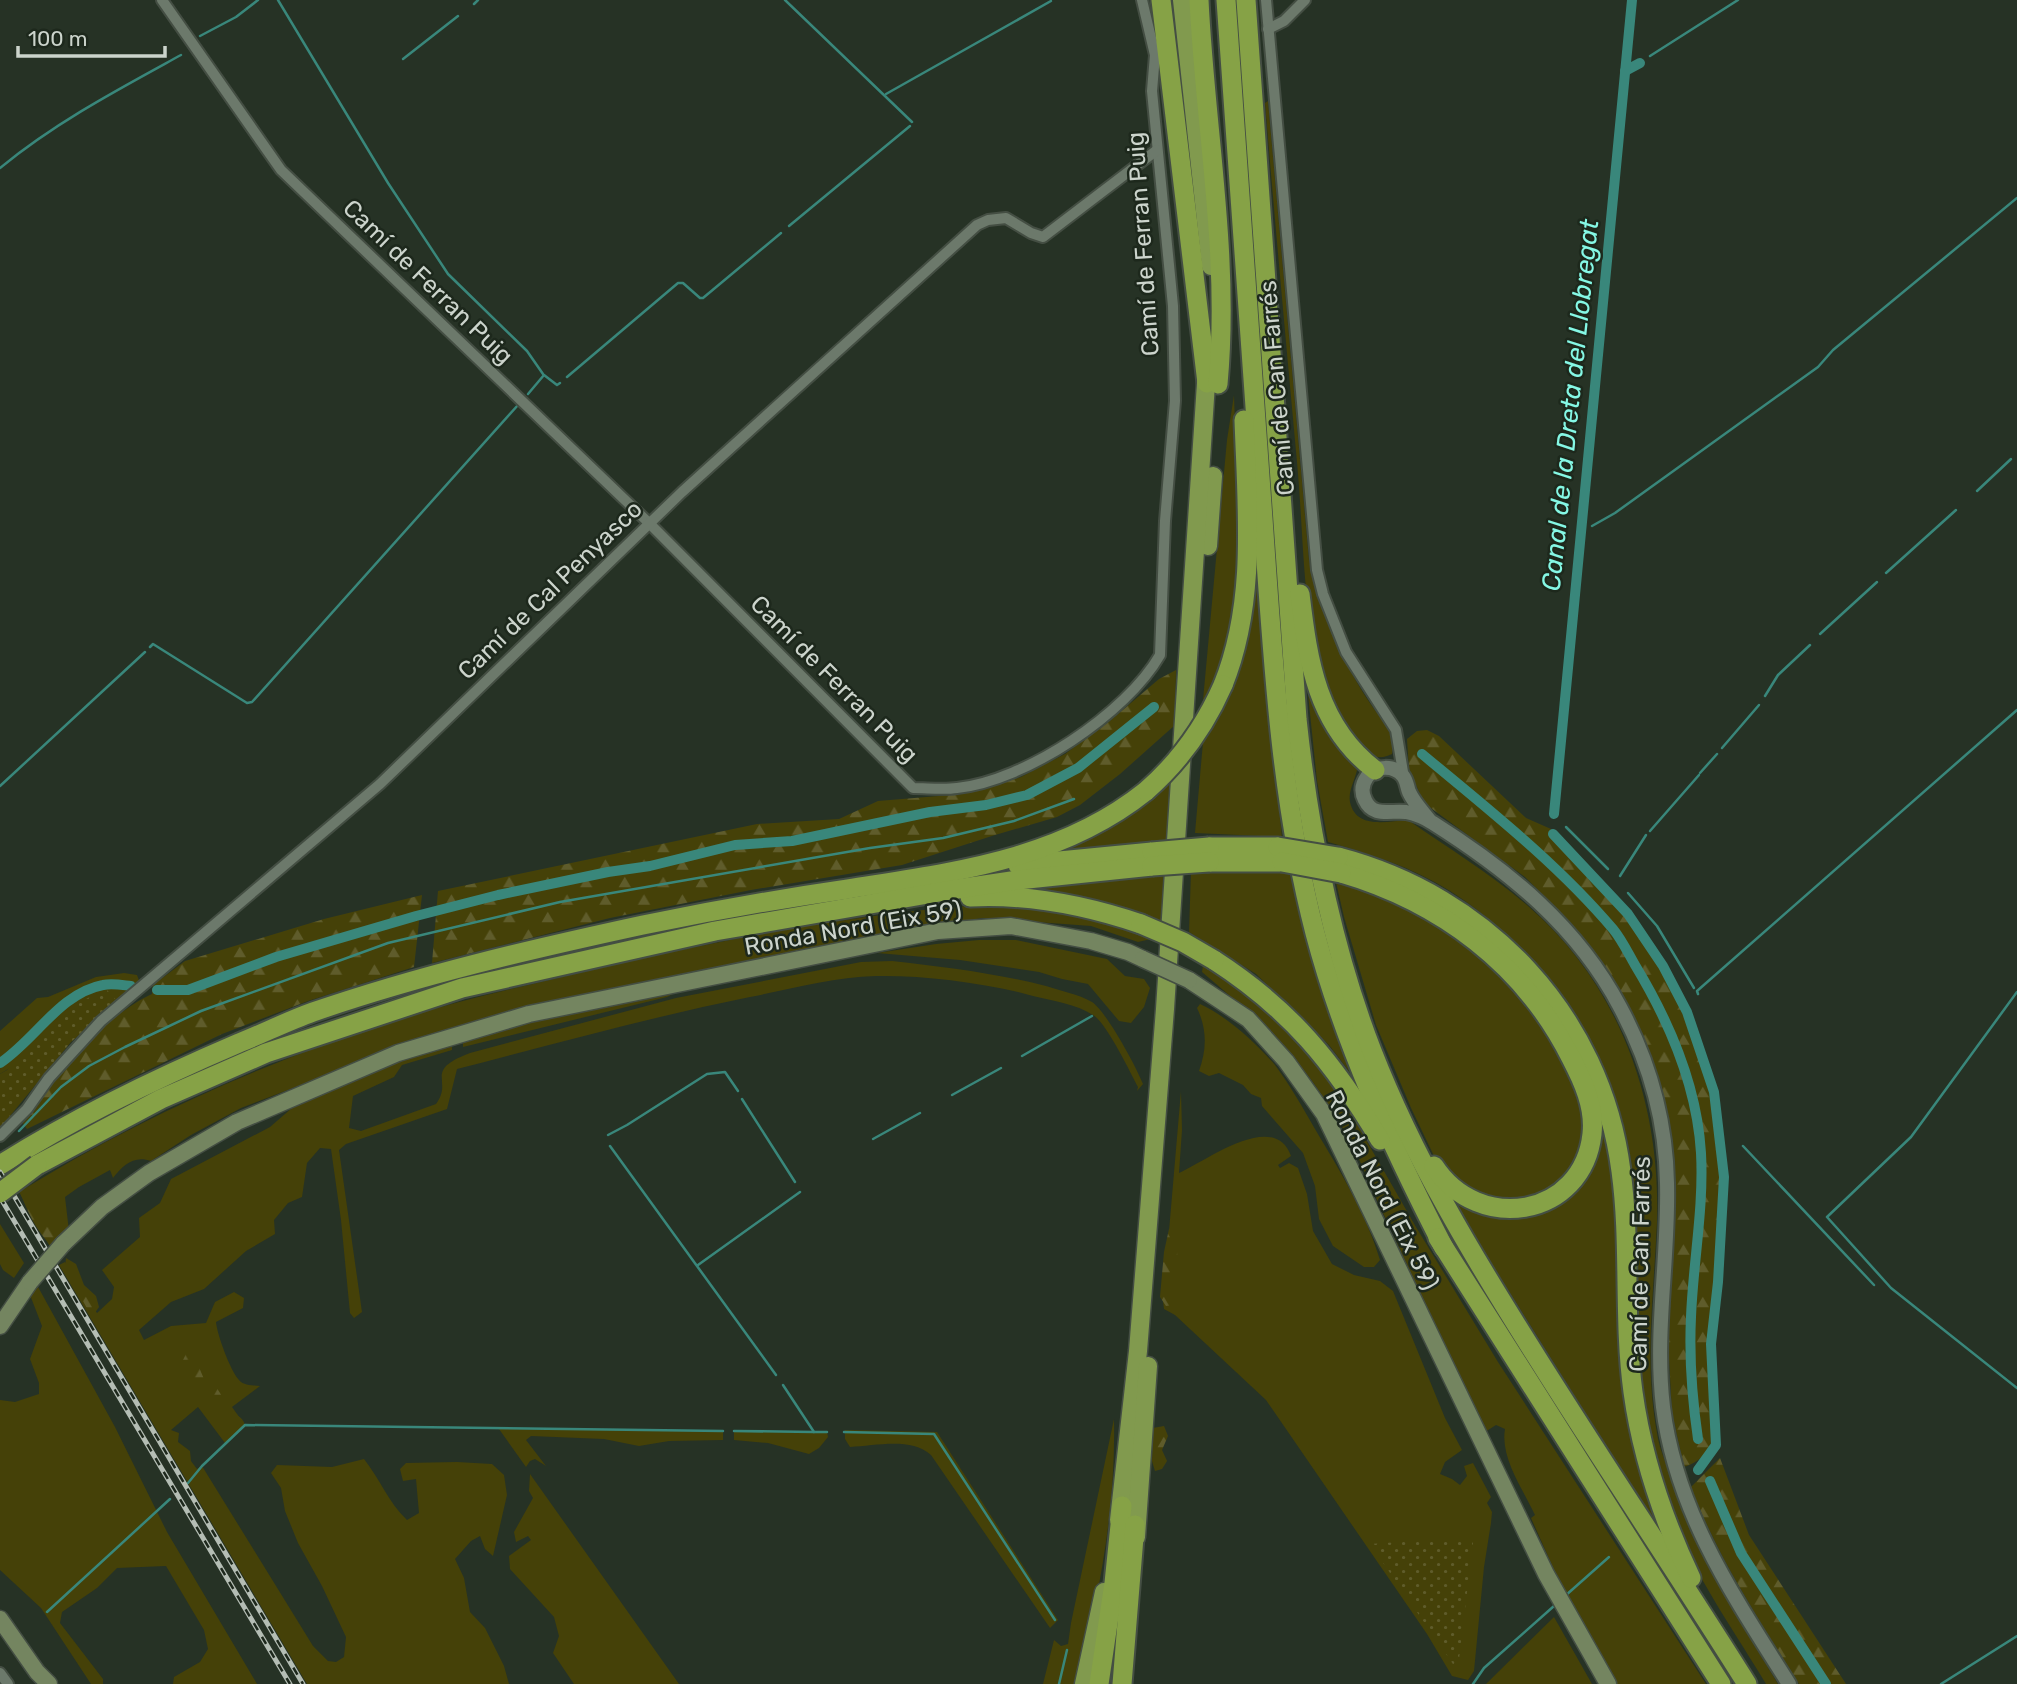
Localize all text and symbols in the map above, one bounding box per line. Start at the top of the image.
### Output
scale bar [18,14,164,58]
text: 100 m [28,26,87,51]
street label: Camí de Ferran Puig [1121,131,1165,357]
street label: Camí de Ferran Puig [337,194,519,370]
water label: Canal de la Dreta del Llobregat [1536,217,1606,592]
street label: Camí de Can Farrés [1254,279,1300,497]
street label: Camí de Cal Penyasco [452,495,648,685]
street label: Camí de Ferran Puig [745,590,923,768]
street label: Ronda Nord (Eix 59) [742,895,964,961]
street label: Ronda Nord (Eix 59) [1320,1086,1444,1294]
street label: Camí de Can Farrés [1624,1156,1656,1372]

